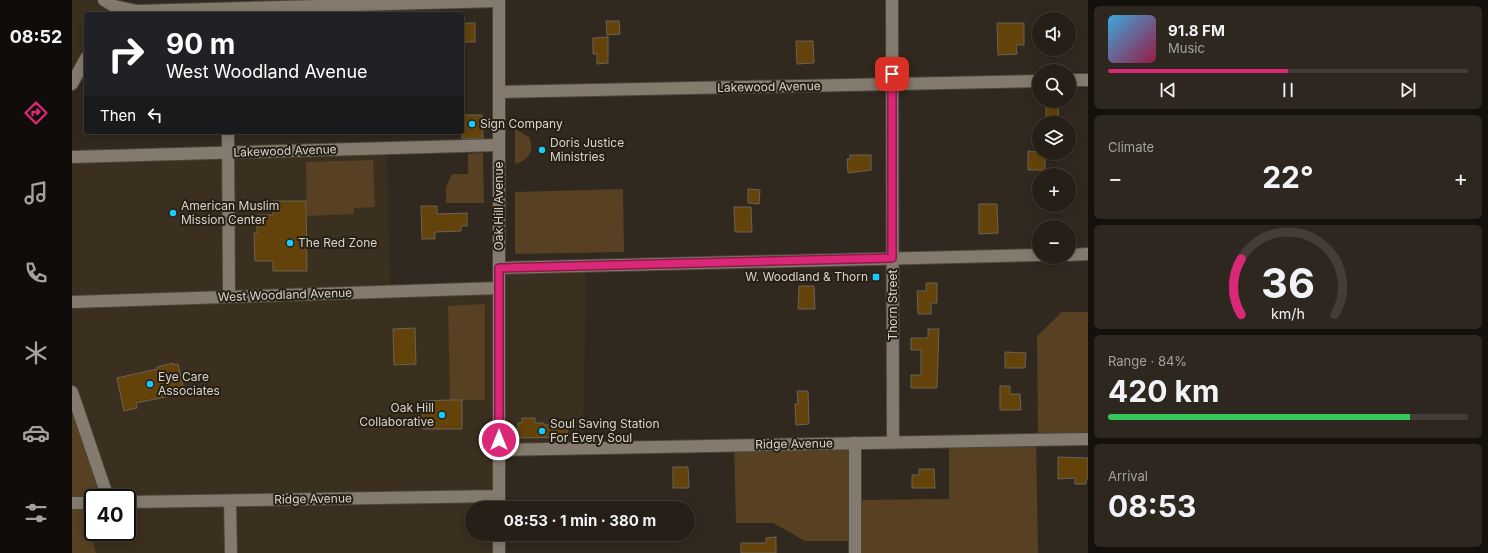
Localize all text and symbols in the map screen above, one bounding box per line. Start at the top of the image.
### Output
map controls [1032,12,1076,264]
button: sound [1032,12,1076,56]
text: 91.8 FM [1168,21,1225,40]
text: 08:52 [10,26,62,47]
text: 90 m [166,27,235,61]
icon: right [100,28,152,80]
text: Music [1168,40,1205,56]
pin [875,57,909,91]
text: West Woodland Avenue [166,61,368,82]
icon: arrive [881,63,903,85]
button: search [1032,64,1076,108]
street label: Lakewood Avenue [717,78,821,95]
icon: previous [1157,79,1179,101]
icon: pause [1277,79,1299,101]
icon: next [1397,79,1419,101]
icon: directions [22,99,50,127]
icon: left [144,104,166,126]
text: Then [100,106,136,125]
place label: Sign Company [480,116,563,131]
button: layers [1032,116,1076,160]
marker: Sign Company [467,119,477,129]
place label: Doris Justice Ministries [550,135,624,164]
text: Climate [1108,139,1154,155]
street label: Lakewood Avenue [233,141,337,160]
marker: Doris Justice Ministries [537,145,547,155]
text: 22° [1262,159,1314,195]
street label: Oak Hill Avenue [491,161,506,251]
text: − [1108,165,1123,191]
text: + [1453,165,1468,191]
button: + [1032,168,1076,212]
icon: music [22,179,50,207]
place label: American Muslim Mission Center [181,198,279,227]
marker: American Muslim Mission Center [168,208,178,218]
button: − [1032,220,1076,264]
place label: The Red Zone [298,235,377,250]
marker: The Red Zone [285,238,295,248]
text: 36 [1261,257,1315,307]
icon: phone [22,259,50,287]
place label: W. Woodland & Thorn [745,269,868,284]
street label: Thorn Street [885,269,900,341]
marker: W. Woodland & Thorn [871,272,881,282]
street label: West Woodland Avenue [218,285,352,304]
text: km/h [1271,304,1305,321]
icon: climate [22,339,50,367]
text: Range · 84% [1108,353,1187,369]
place label: Eye Care Associates [158,369,220,398]
text: 420 km [1108,373,1219,409]
marker: Eye Care Associates [145,379,155,389]
place label: Oak Hill Collaborative [359,400,434,429]
marker: Oak Hill Collaborative [437,410,447,420]
place label: Soul Saving Station For Every Soul [550,416,660,445]
icon: car [22,419,50,447]
position arrow [478,419,520,461]
marker: Soul Saving Station For Every Soul [537,426,547,436]
street label: Ridge Avenue [755,435,833,452]
text: Arrival [1108,468,1148,484]
text: 08:53 [1108,488,1196,524]
speed limit sign: 40 [84,489,136,541]
street label: Ridge Avenue [274,490,352,507]
icon: filters [22,499,50,527]
text: 08:53 · 1 min · 380 m [504,511,656,530]

